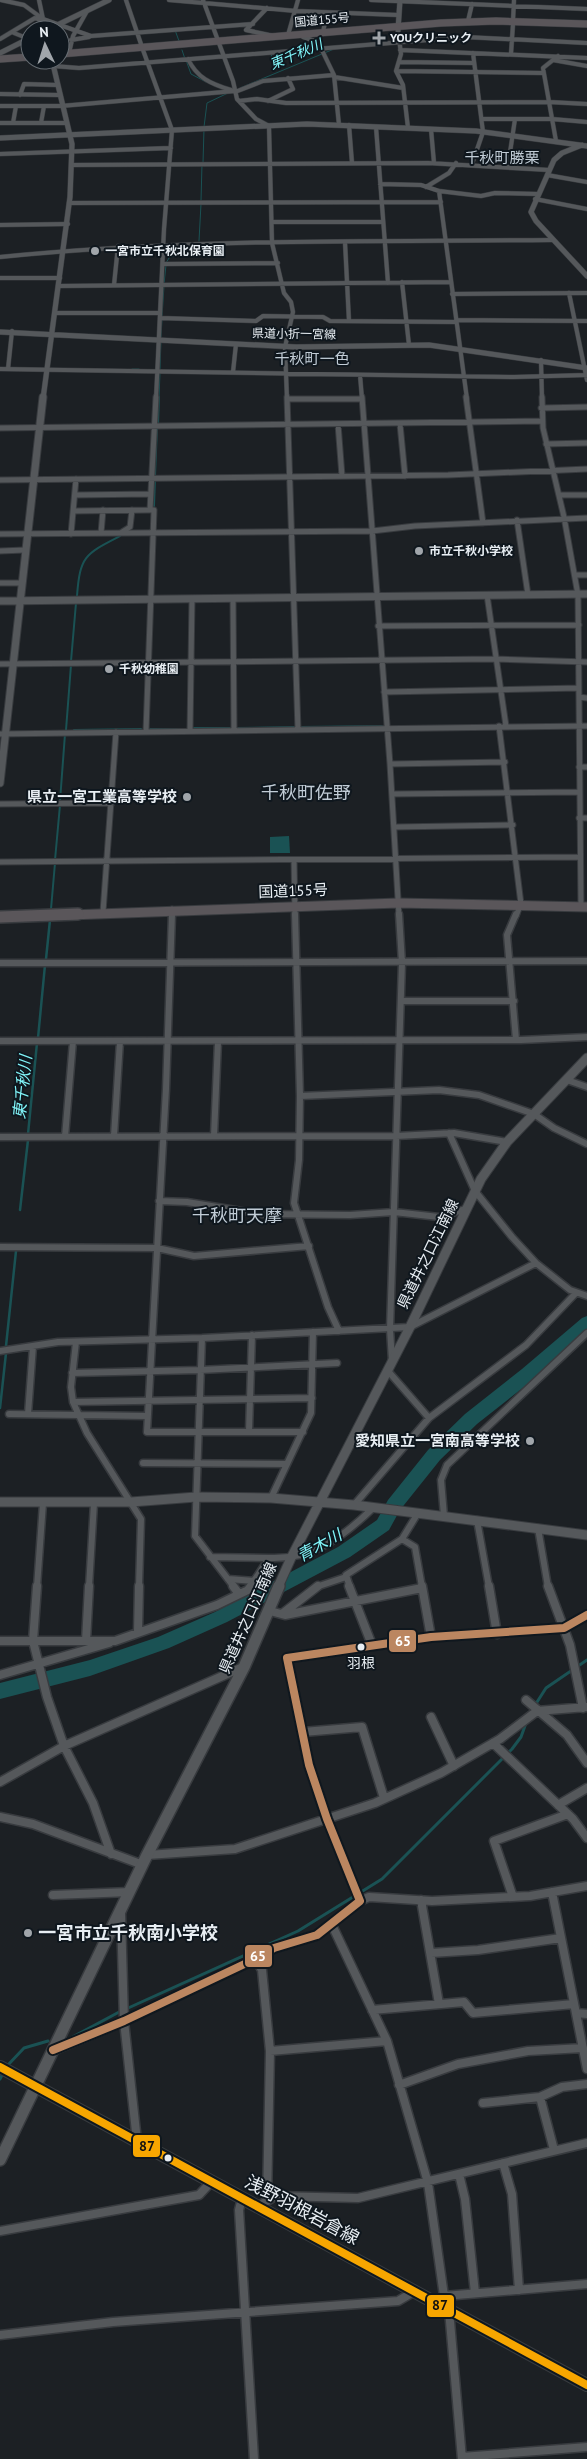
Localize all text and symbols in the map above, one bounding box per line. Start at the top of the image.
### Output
street label: 国道155号 [294,10,350,29]
north arrow [20,20,70,70]
text: N [39,23,49,41]
place label: YOUクリニック [389,30,472,45]
marker: YOUクリニック [372,31,386,45]
water label: 東千秋川 [267,34,327,73]
district label: 千秋町勝栗 [464,148,540,167]
place label: 一宮市立千秋北保育園 [105,243,225,258]
marker: 一宮市立千秋北保育園 [89,245,101,257]
street label: 県道小折一宮線 [252,325,336,342]
district label: 千秋町一色 [274,349,350,368]
place label: 市立千秋小学校 [429,543,513,558]
marker: 市立千秋小学校 [413,545,425,557]
place label: 千秋幼稚園 [119,661,179,676]
marker: 千秋幼稚園 [103,663,115,675]
district label: 千秋町佐野 [261,781,351,804]
place label: 県立一宮工業高等学校 [27,787,177,806]
marker: 県立一宮工業高等学校 [181,791,193,803]
street label: 国道155号 [258,880,328,901]
water label: 東千秋川 [9,1052,35,1120]
street label: 県道井之口江南線 [393,1196,462,1312]
district label: 千秋町天摩 [192,1204,282,1227]
place label: 愛知県立一宮南高等学校 [355,1431,520,1450]
marker: 愛知県立一宮南高等学校 [524,1435,536,1447]
water label: 青木川 [293,1524,347,1565]
street label: 県道井之口江南線 [214,1559,281,1676]
line badge: 65 [388,1629,417,1653]
text: 65 [395,1632,411,1650]
marker: 羽根 [356,1642,366,1652]
place label: 羽根 [347,1654,375,1672]
place label: 一宮市立千秋南小学校 [38,1921,218,1944]
marker: 一宮市立千秋南小学校 [22,1927,34,1939]
line badge: 65 [244,1944,273,1968]
text: 65 [250,1947,266,1965]
line badge: 87 [132,2134,161,2158]
text: 87 [139,2137,155,2155]
unlabelled marker [163,2153,173,2163]
street label: 浅野羽根岩倉線 [241,2170,363,2249]
line badge: 87 [426,2294,455,2318]
text: 87 [432,2296,448,2314]

